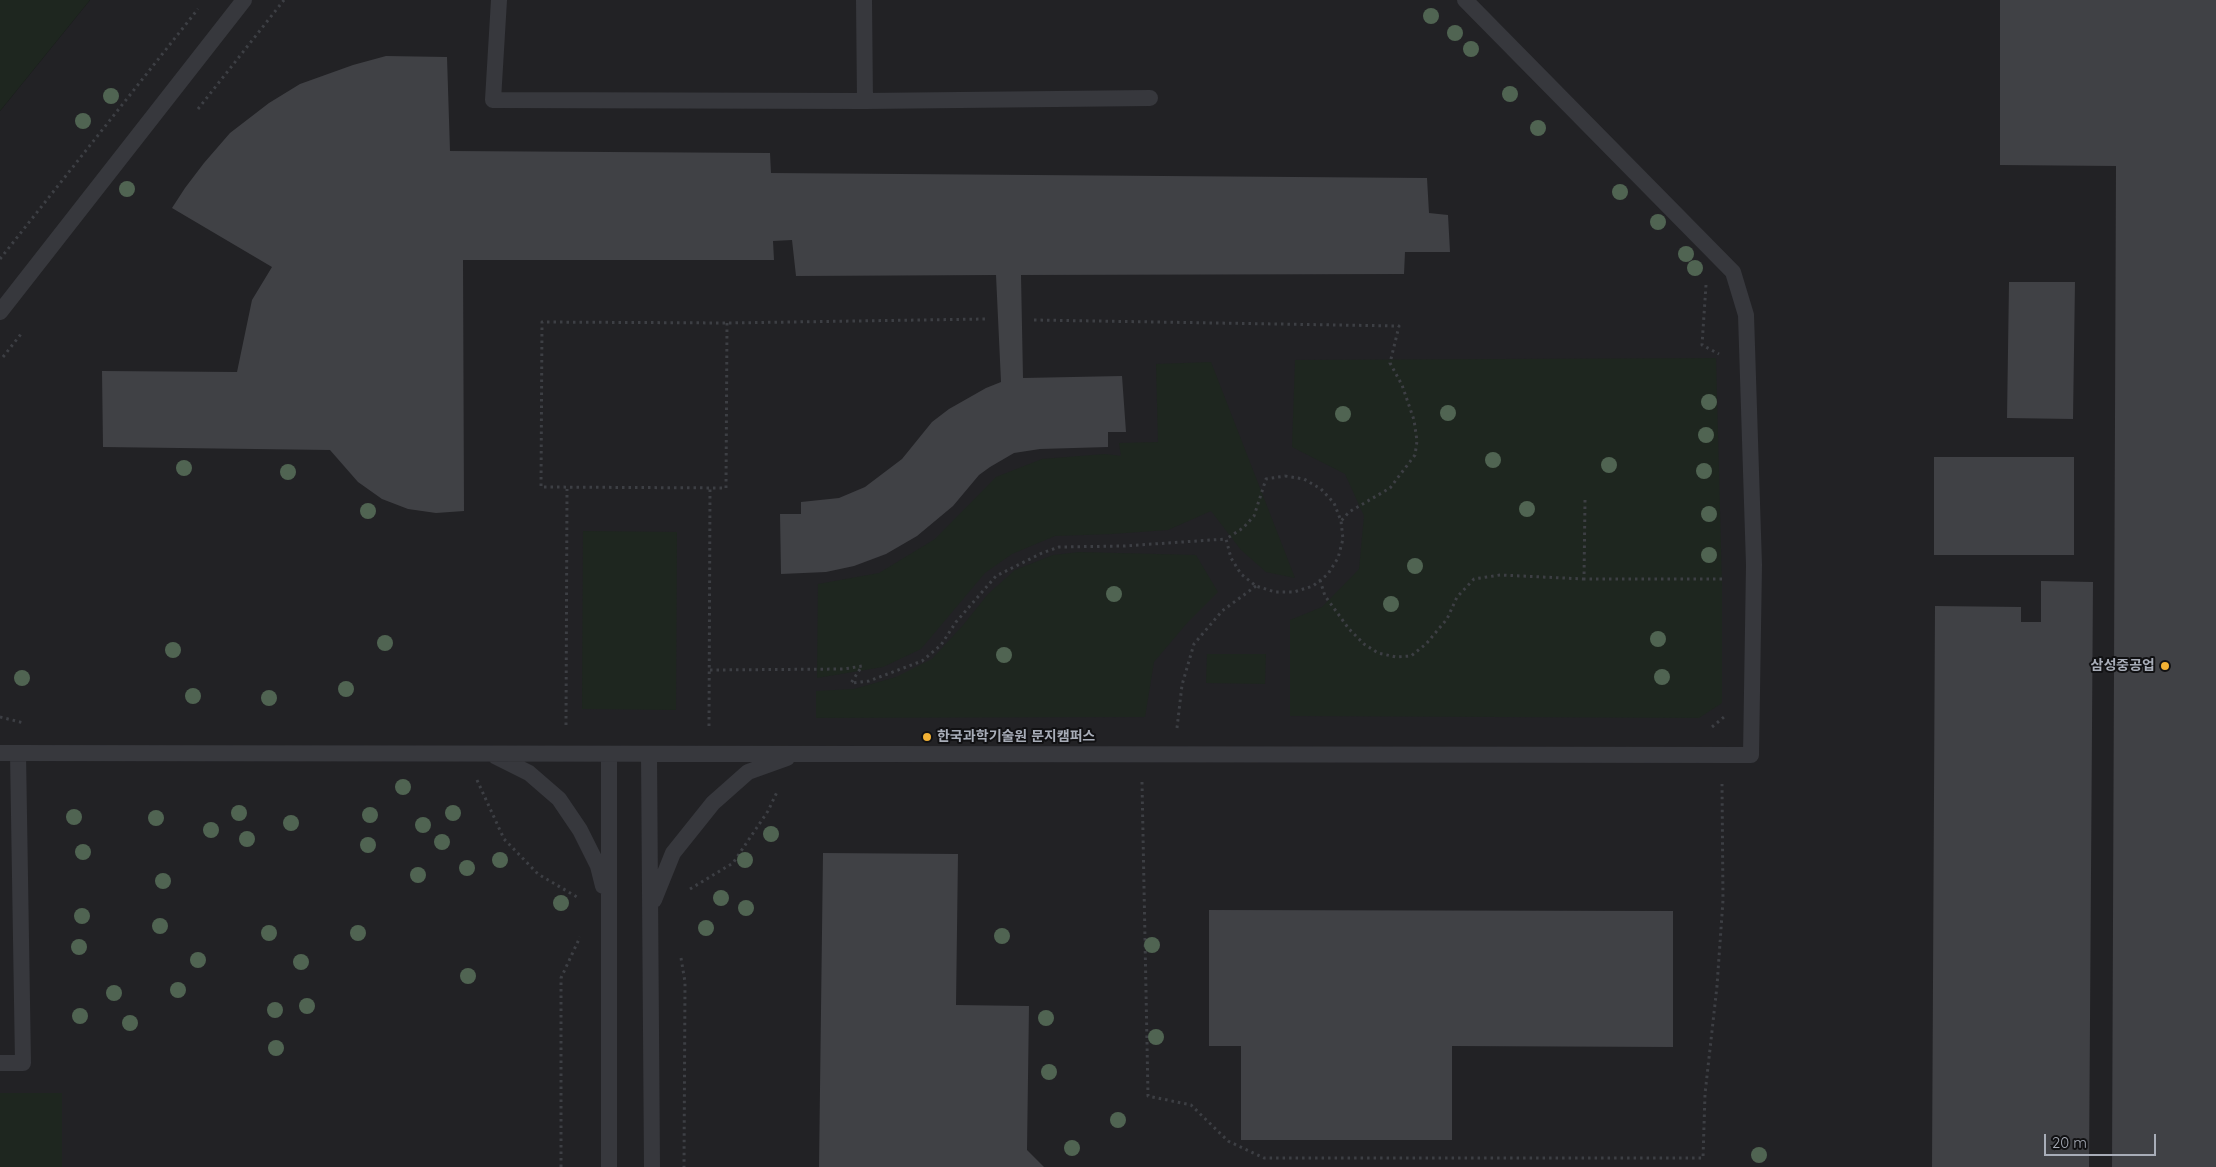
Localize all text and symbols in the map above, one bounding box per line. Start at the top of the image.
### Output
place label: 삼성중공업 [2091,658,2155,674]
marker: 삼성중공업 [2159,660,2171,672]
place label: 한국과학기술원 문지캠퍼스 [937,729,1095,745]
marker: 한국과학기술원 문지캠퍼스 [921,731,933,743]
scale bar [2046,1124,2158,1156]
text: 20 m [2052,1133,2087,1152]

